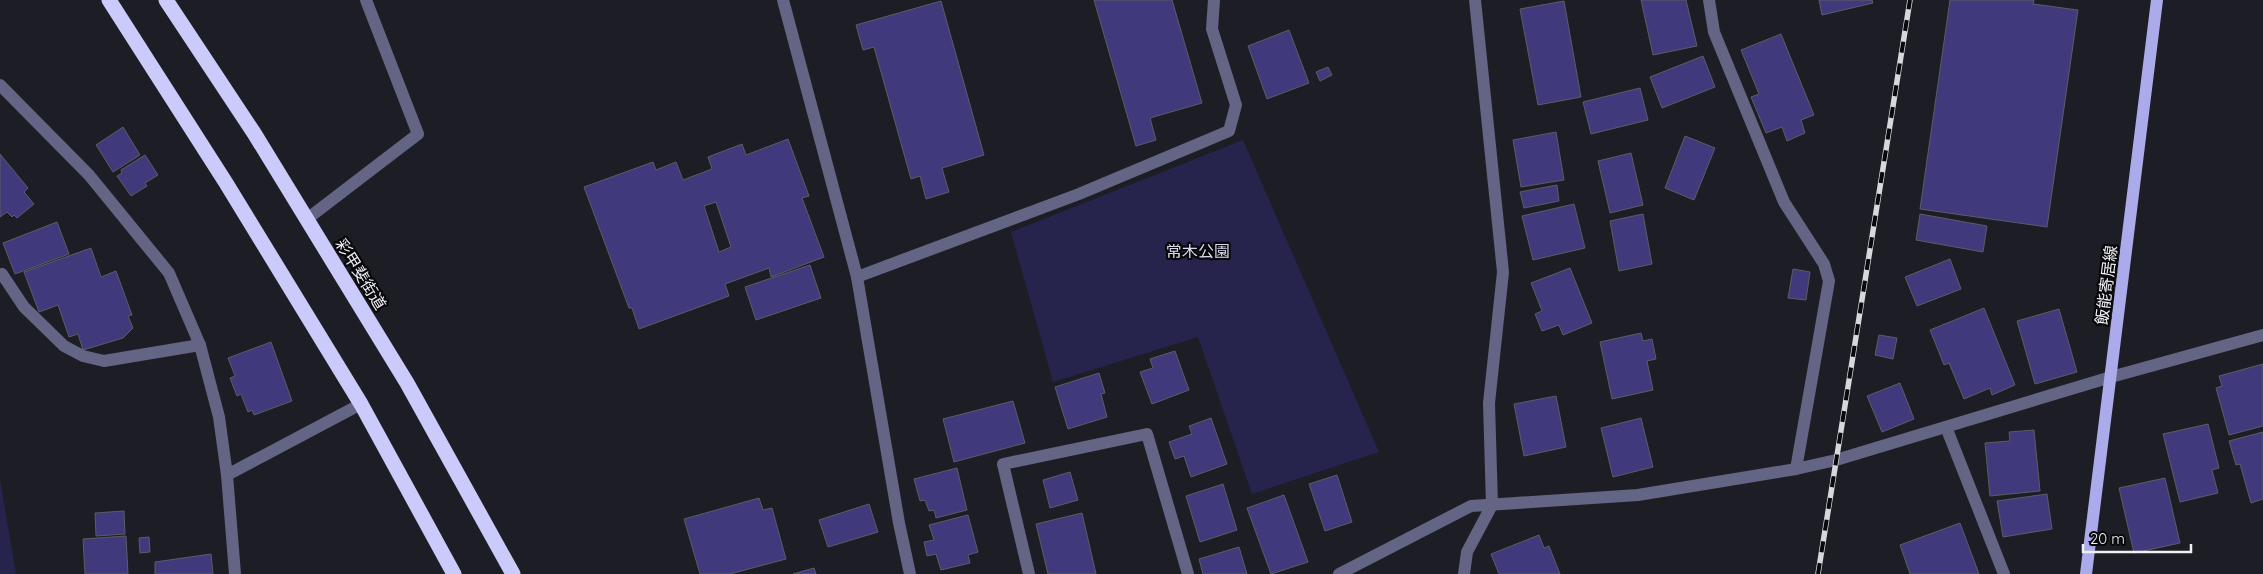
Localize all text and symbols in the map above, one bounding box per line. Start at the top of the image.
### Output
street label: 彩甲斐街道 [331,235,391,313]
park label: 常木公園 [1166,241,1230,261]
street label: 飯能寄居線 [2091,244,2121,326]
scale bar [2083,522,2190,554]
text: 20 m [2090,529,2125,548]

